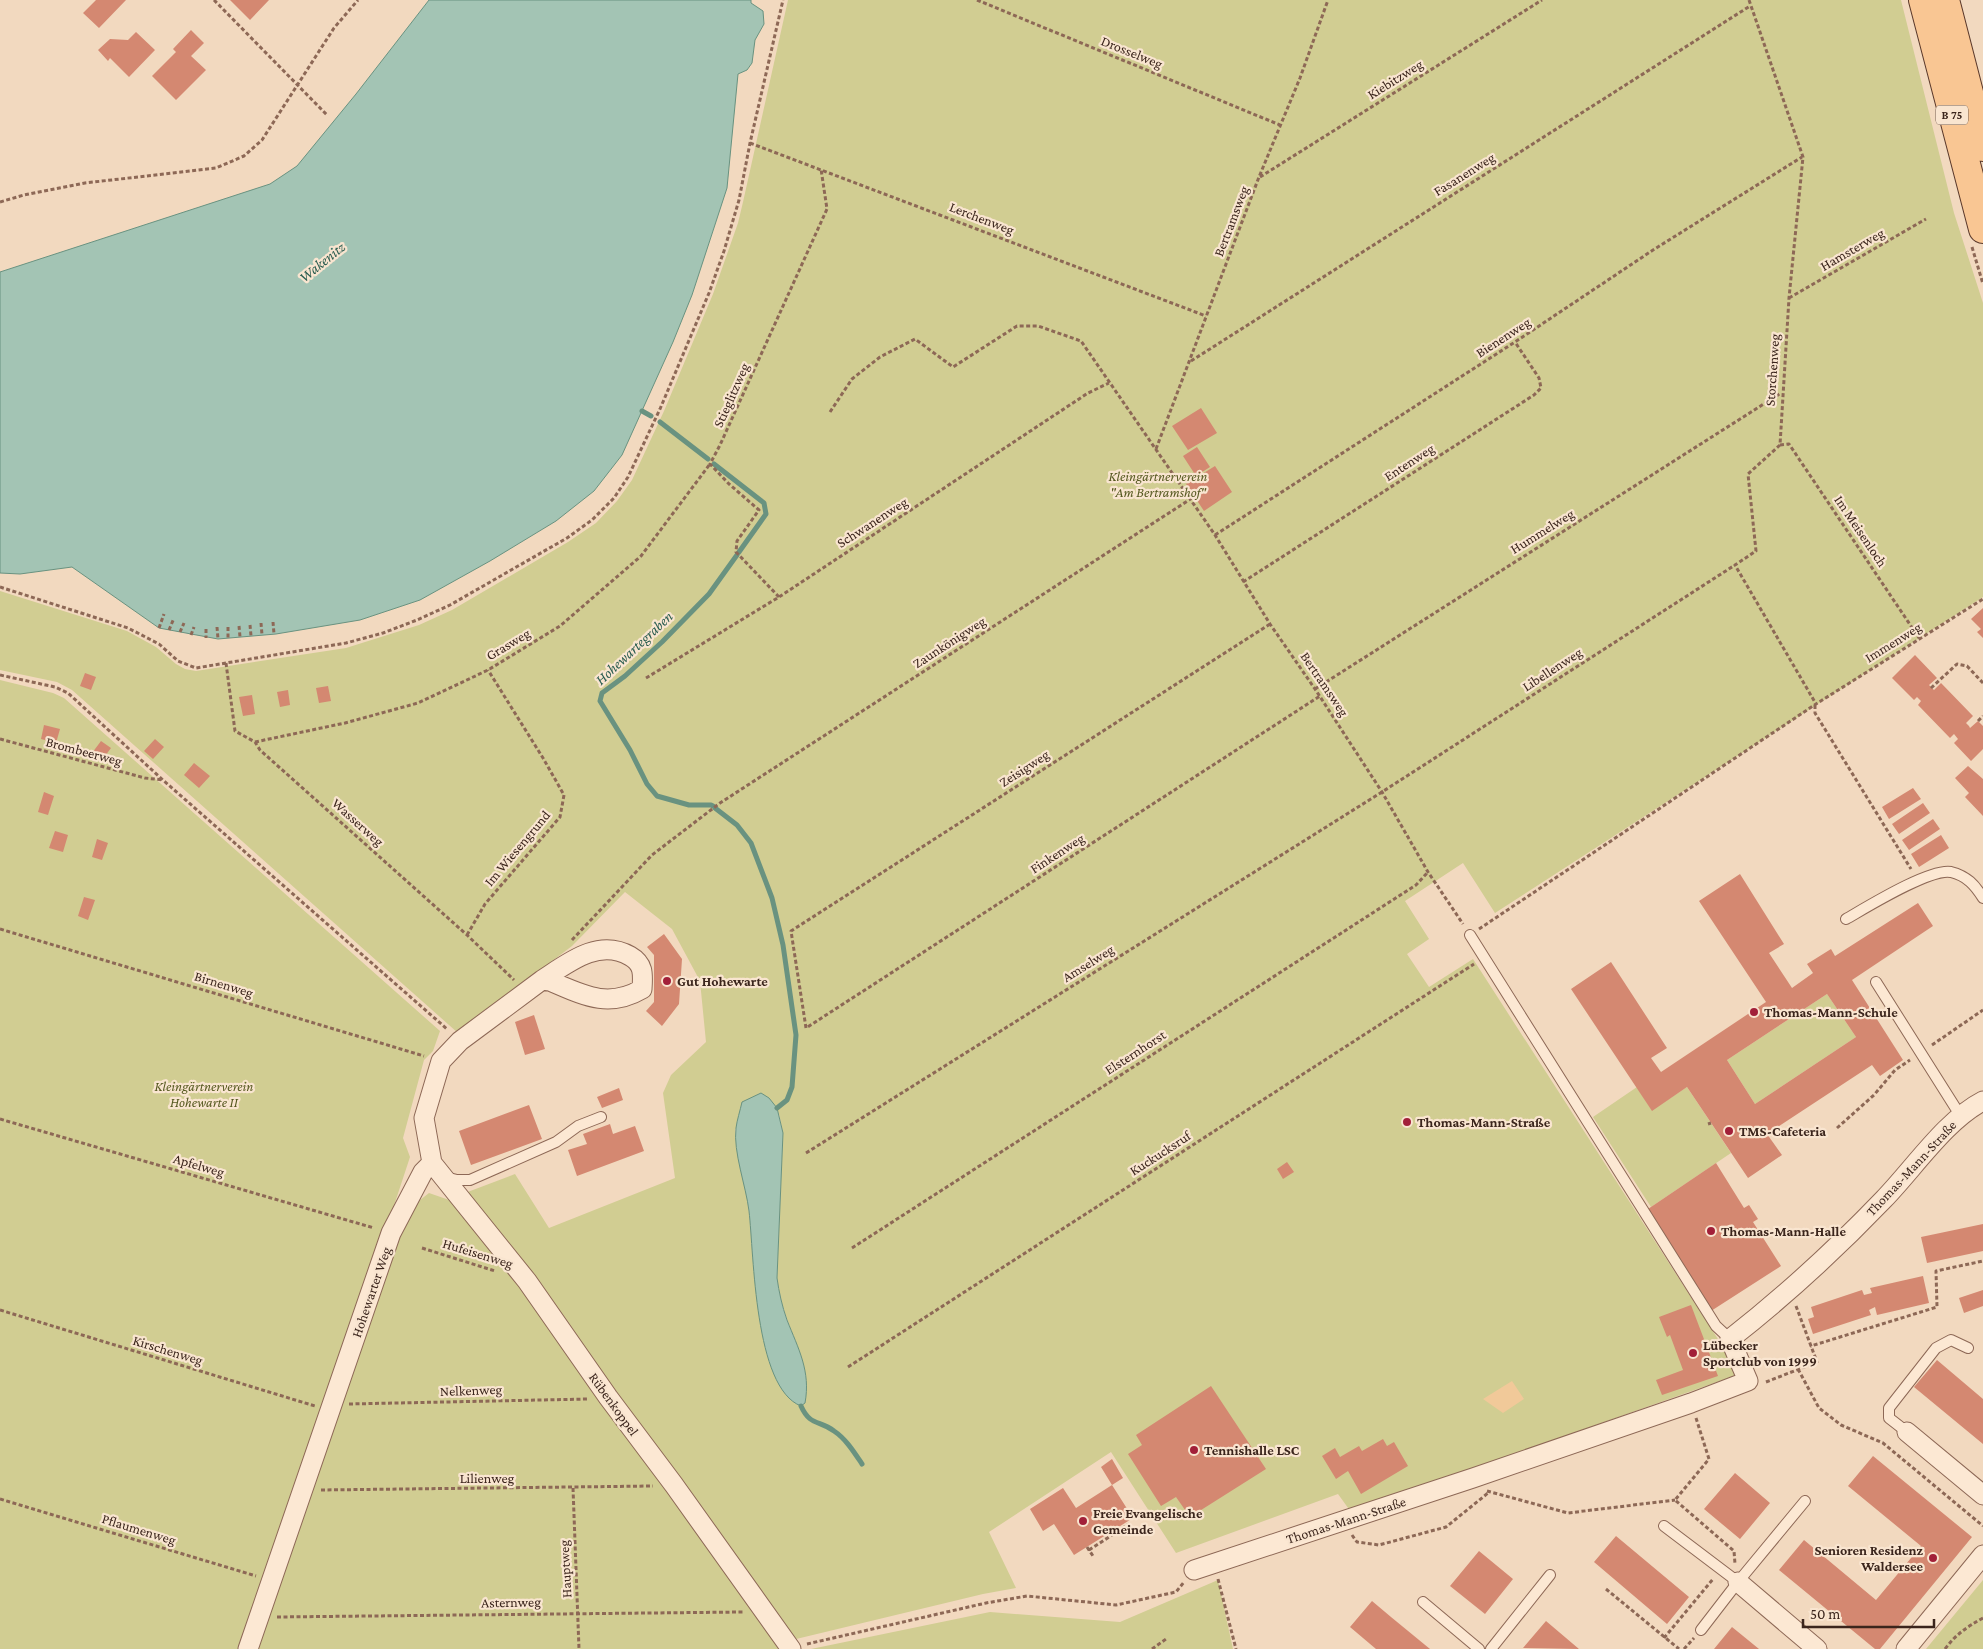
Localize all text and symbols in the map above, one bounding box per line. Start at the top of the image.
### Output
street label: Drosselweg [1099,32,1165,72]
street label: Kiebitzweg [1364,56,1426,102]
road number: B 75 [1936,106,1968,124]
street label: Fasanenweg [1430,149,1498,199]
street label: Bertramsweg [1210,183,1252,259]
street label: Lerchenweg [947,198,1017,238]
street label: Hamsterweg [1817,224,1887,274]
water label: Wakenitz [296,239,348,285]
street label: Bienenweg [1473,313,1533,361]
street label: Storchenweg [1761,333,1783,407]
street label: Stieglitzweg [710,360,752,430]
street label: Entenweg [1381,440,1437,484]
park label: Kleingärtnerverein "Am Bertramshof" [1109,468,1207,500]
street label: Im Meisenloch [1831,492,1891,570]
street label: Schwanenweg [834,493,910,551]
street label: Hummelweg [1507,505,1577,557]
water label: Hohewartegraben [592,608,677,689]
street label: Zaunkönigweg [910,612,988,671]
street label: Immenweg [1862,618,1924,666]
street label: Grasweg [483,625,533,663]
street label: Libellenweg [1519,644,1585,694]
street label: Bertramsweg [1298,649,1353,719]
street label: Brombeerweg [44,733,124,769]
street label: Zeisigweg [996,746,1052,790]
street label: Wasserweg [329,795,387,849]
street label: Im Wiesengrund [481,806,554,889]
street label: Finkenweg [1027,829,1087,876]
street label: Amselweg [1059,941,1117,985]
street label: Birnenweg [193,967,256,1001]
place label: Gut Hohewarte [677,973,768,989]
marker: Gut Hohewarte [661,975,673,987]
place label: Thomas-Mann-Schule [1764,1004,1898,1020]
marker: Thomas-Mann-Schule [1748,1006,1760,1018]
street label: Elsternhorst [1102,1026,1169,1078]
park label: Kleingärtnerverein Hohewarte II [155,1078,253,1110]
place label: Thomas-Mann-Straße [1417,1114,1551,1130]
marker: Thomas-Mann-Straße [1401,1116,1413,1128]
street label: Thomas-Mann-Straße [1863,1117,1959,1219]
place label: TMS-Cafeteria [1739,1123,1826,1139]
marker: TMS-Cafeteria [1723,1125,1735,1137]
street label: Kuckucksruf [1127,1127,1194,1179]
street label: Apfelweg [172,1150,227,1180]
place label: Thomas-Mann-Halle [1721,1223,1846,1239]
marker: Thomas-Mann-Halle [1705,1225,1717,1237]
street label: Hufeisenweg [441,1235,515,1271]
street label: Hohewarter Weg [348,1244,394,1339]
street label: Kirschenweg [131,1332,205,1368]
place label: Lübecker Sportclub von 1999 [1703,1337,1817,1369]
marker: Lübecker Sportclub von 1999 [1687,1347,1699,1359]
street label: Rübenkoppel [586,1369,642,1439]
street label: Nelkenweg [440,1381,503,1399]
place label: Tennishalle LSC [1204,1442,1300,1458]
marker: Tennishalle LSC [1188,1444,1200,1456]
street label: Lilienweg [460,1470,515,1486]
street label: Thomas-Mann-Straße [1284,1493,1408,1547]
place label: Freie Evangelische Gemeinde [1093,1505,1203,1537]
street label: Pflaumenweg [100,1510,178,1548]
marker: Freie Evangelische Gemeinde [1077,1515,1089,1527]
street label: Hauptweg [555,1539,575,1598]
place label: Senioren Residenz Waldersee [1814,1542,1924,1574]
marker: Senioren Residenz Waldersee [1927,1552,1939,1564]
street label: Asternweg [481,1593,541,1611]
scale bar [1803,1596,1934,1628]
text: 50 m [1810,1606,1840,1622]

